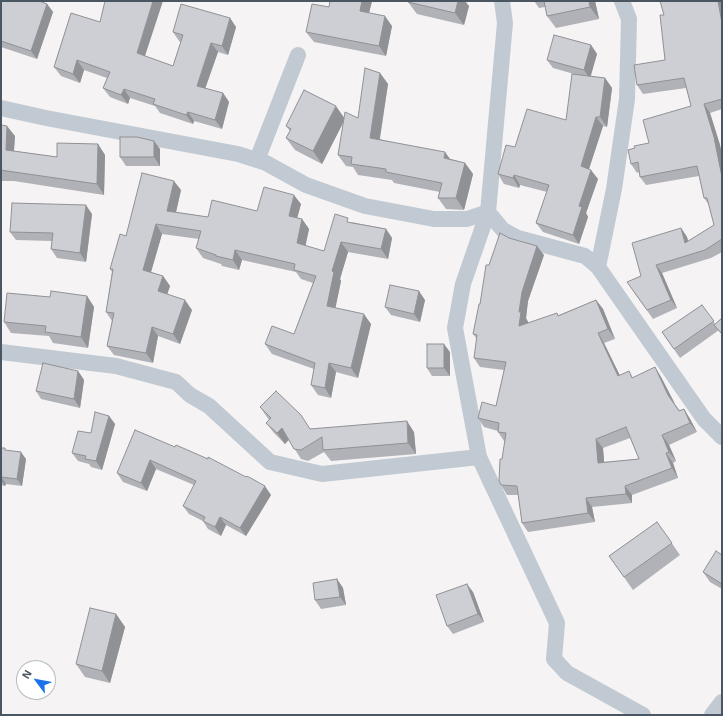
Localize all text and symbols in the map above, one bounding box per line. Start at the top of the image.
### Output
north arrow [16,660,56,700]
text: N [19,667,34,681]

